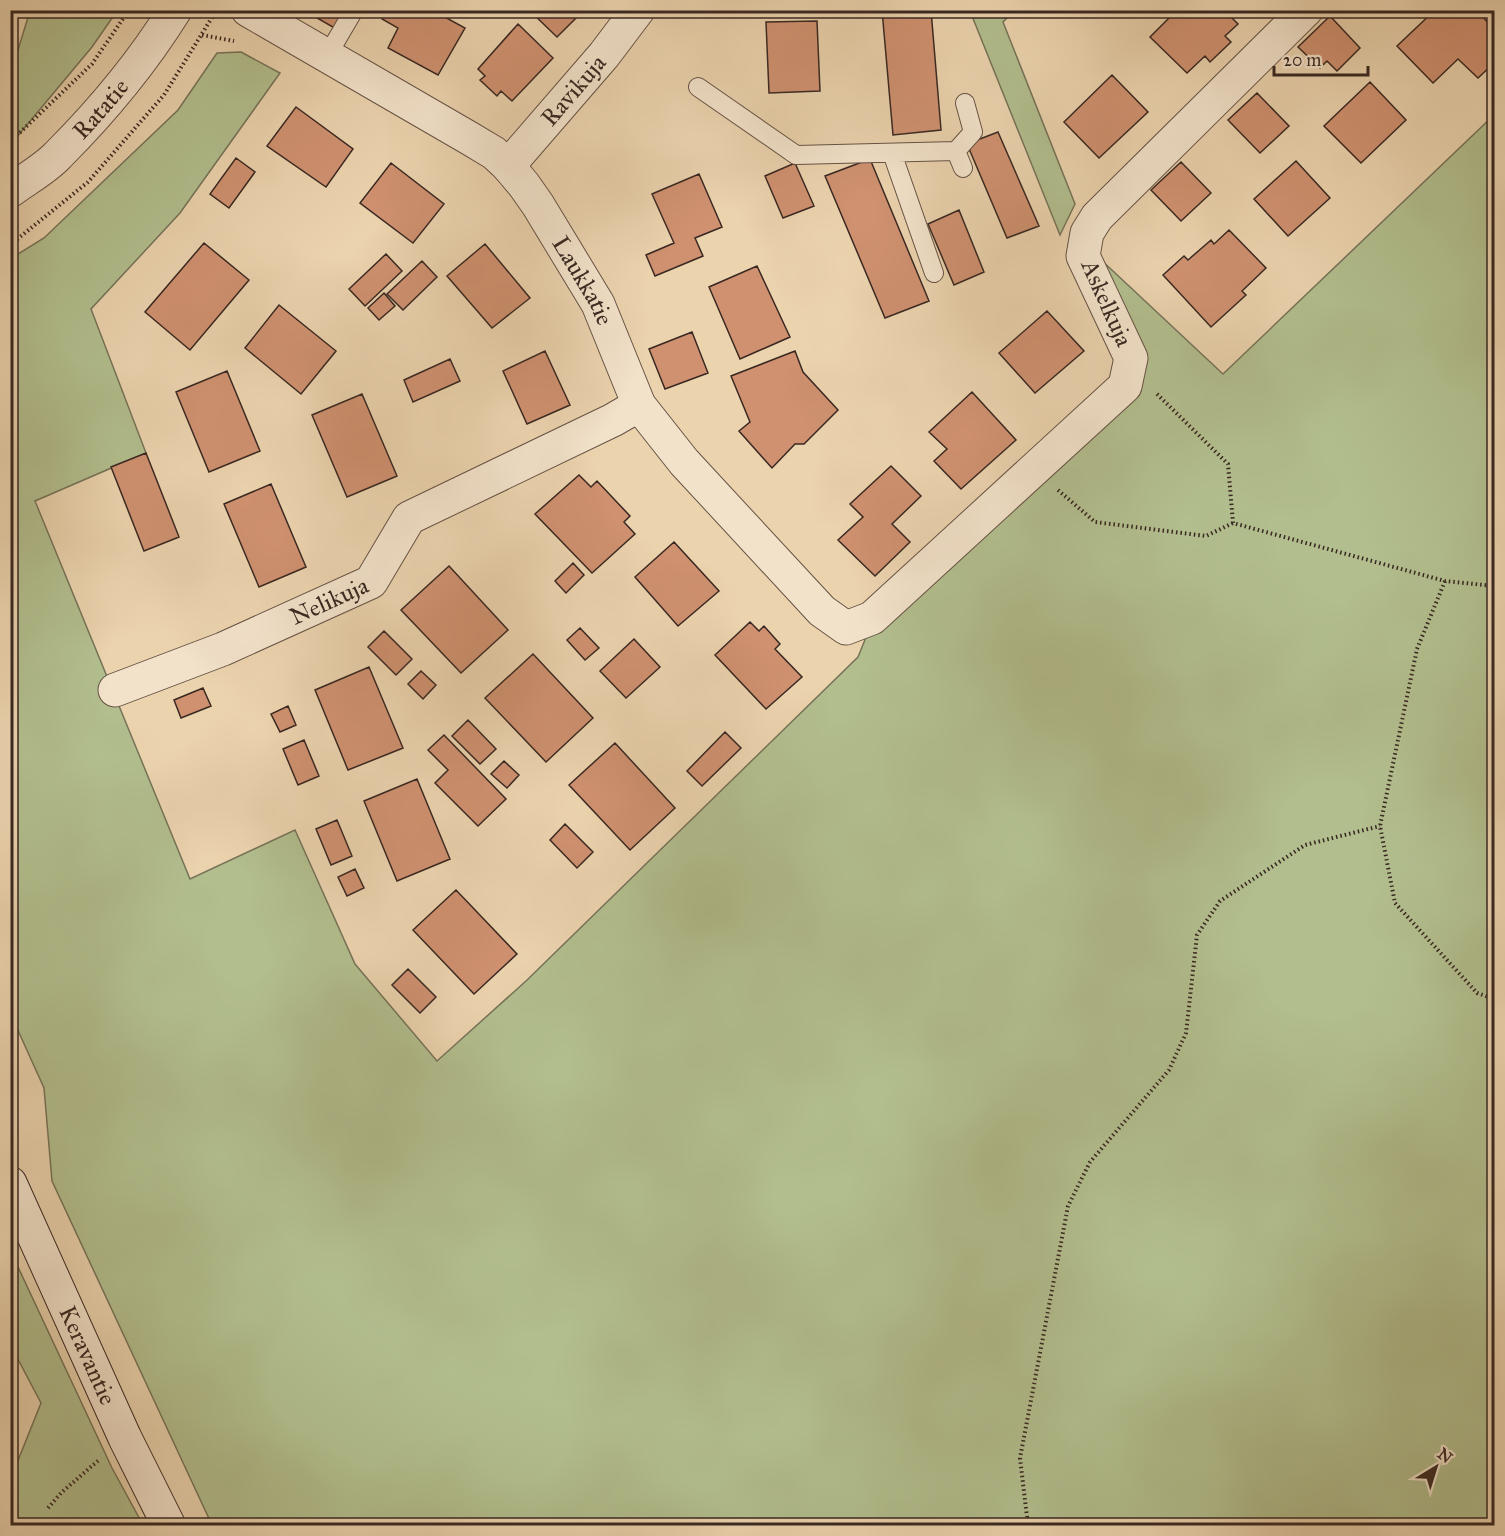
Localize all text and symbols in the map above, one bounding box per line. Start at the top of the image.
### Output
scale bar [1274,39,1368,77]
street label: Ravikuja [534,48,613,132]
text: 20 m [1283,49,1321,71]
street label: Ratatie [66,73,135,145]
street label: Laukkatie [545,231,620,329]
street label: Askelkuja [1074,254,1140,352]
street label: Nelikuja [285,570,374,632]
street label: Keravantie [52,1301,123,1409]
north arrow [1406,1437,1466,1497]
text: N [1434,1444,1456,1467]

